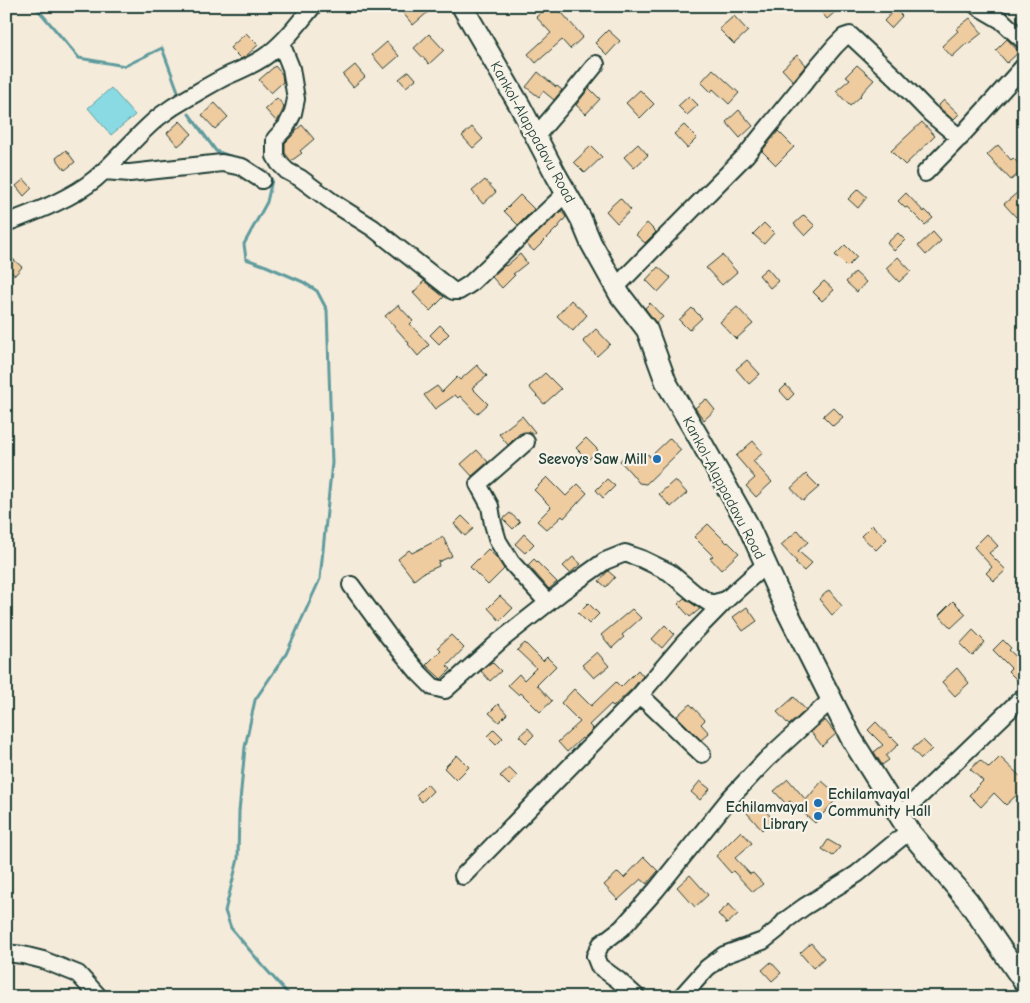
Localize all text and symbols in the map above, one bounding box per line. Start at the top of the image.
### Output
street label: Kankol-Alappadavu Road [487,58,579,206]
street label: Kankol-Alappadavu Road [679,414,769,562]
place label: Seevoys Saw Mill [538,450,647,468]
marker: Seevoys Saw Mill [651,453,663,465]
place label: Echilamvayal Community Hall [828,785,931,820]
marker: Echilamvayal Community Hall [812,797,824,809]
place label: Echilamvayal Library [726,798,808,833]
marker: Echilamvayal Library [812,810,824,822]

